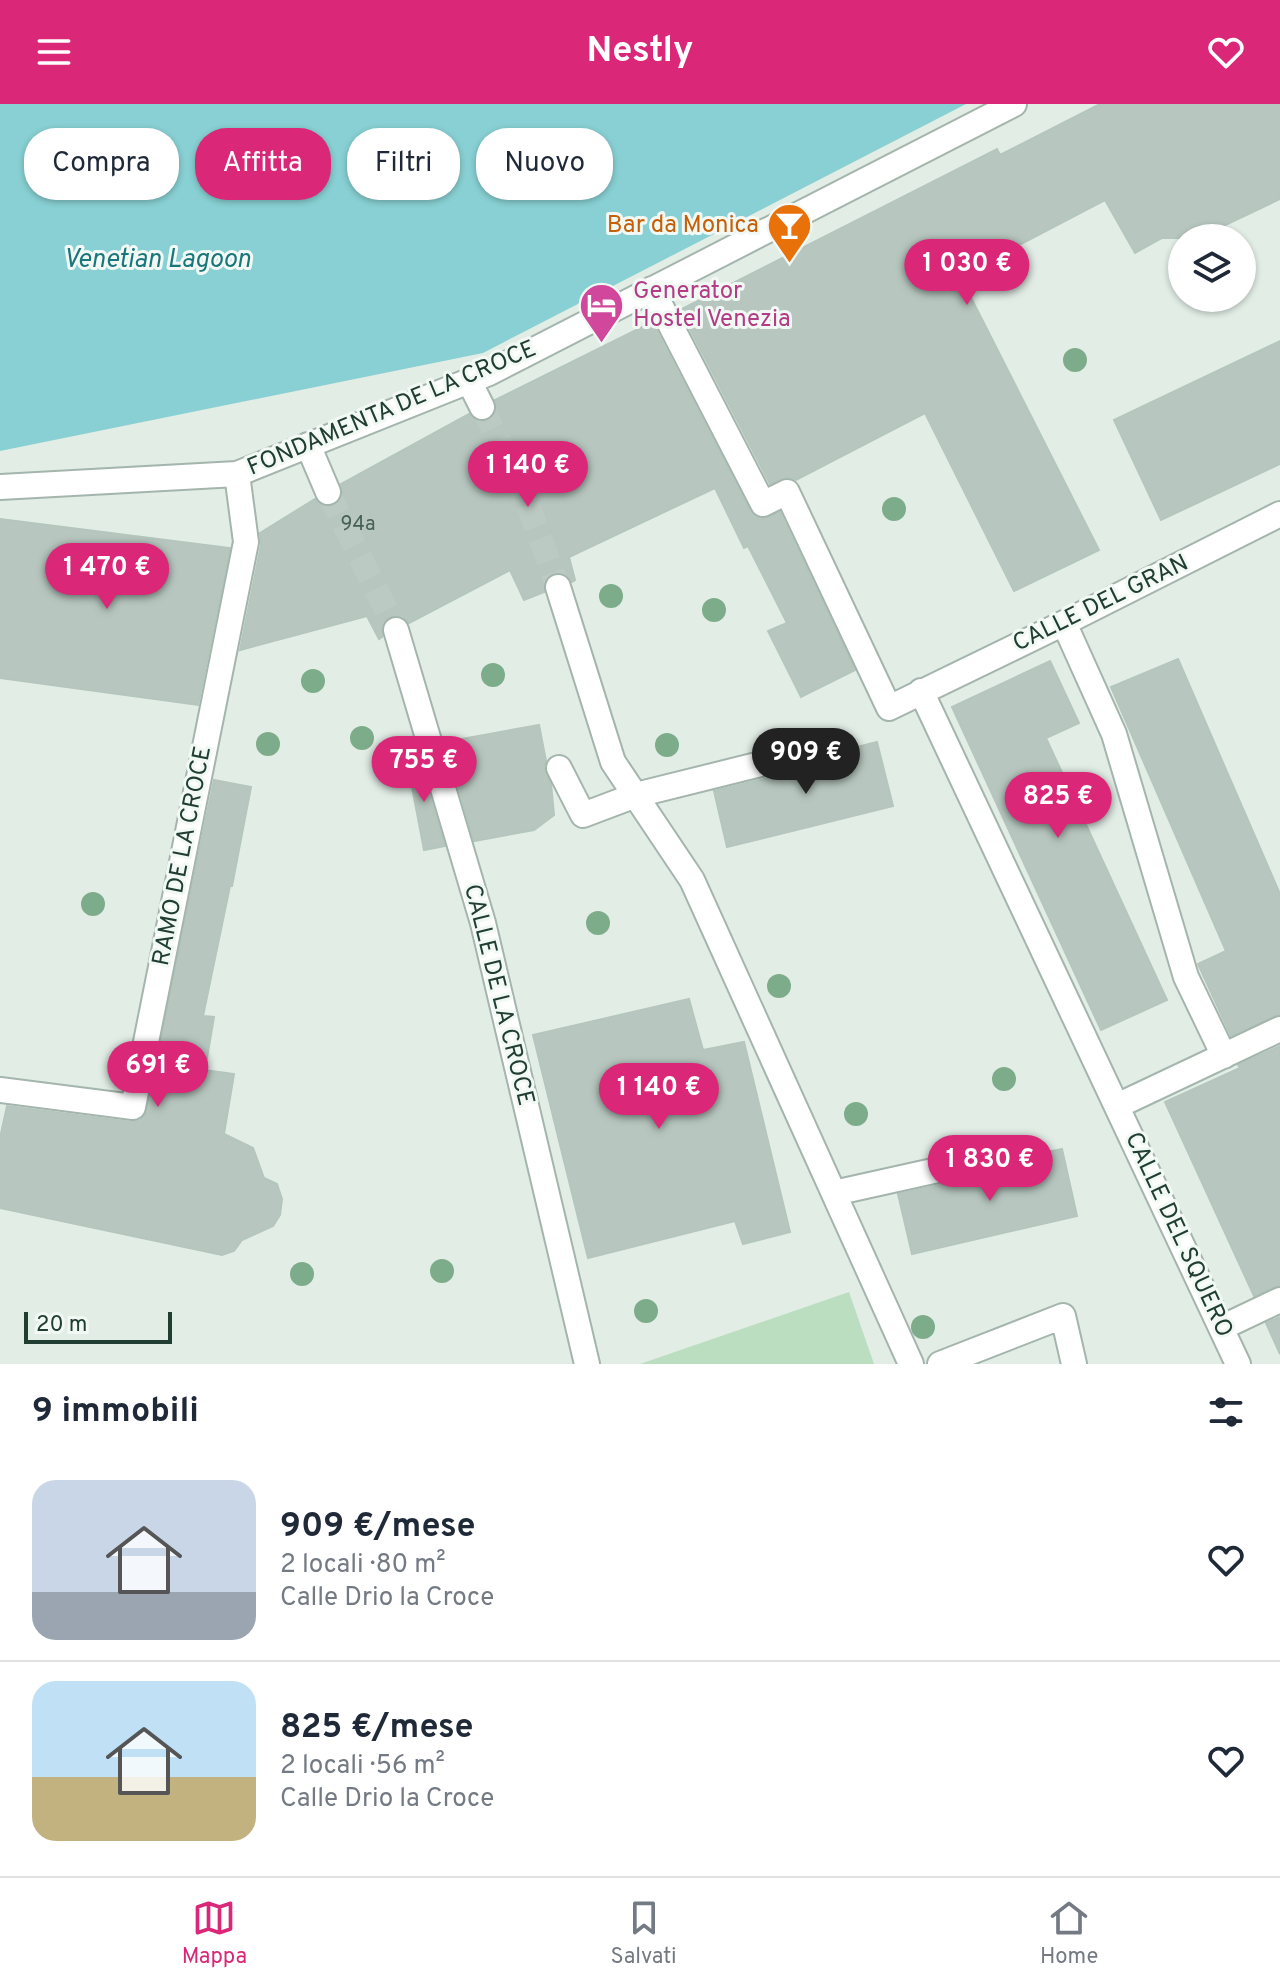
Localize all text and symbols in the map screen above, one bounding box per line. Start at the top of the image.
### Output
text: Nestly [586,29,694,75]
icon: menu [32,30,76,74]
icon: heart [1204,30,1248,74]
chip: Compra [24,128,179,200]
chip: Affitta [195,128,331,200]
chip: Filtri [347,128,460,200]
chip: Nuovo [476,128,613,200]
bar icon: Bar da Monica [766,202,814,265]
place label: Bar da Monica [607,211,759,241]
map controls [1168,224,1256,312]
button: layers [1168,224,1256,312]
pin: 1 030 € [893,239,1041,307]
water label: Venetian Lagoon [63,244,251,277]
text: 1 030 € [922,248,1012,281]
place label: Generator Hostel Venezia [633,277,791,335]
hotel icon: Generator Hostel Venezia [578,282,626,345]
street label: FONDAMENTA DE LA CROCE [243,334,541,484]
pin: 1 140 € [454,441,602,509]
text: 1 140 € [486,450,570,483]
house number: 94a [341,512,375,538]
pin: 1 470 € [33,543,181,611]
street label: CALLE DEL GRAN [1008,549,1194,659]
text: 1 470 € [63,552,151,585]
pin: 909 € [750,728,862,796]
pin: 755 € [368,736,480,804]
text: 909 € [770,737,842,770]
street label: RAMO DE LA CROCE [147,744,219,968]
text: 755 € [390,745,458,778]
pin: 825 € [1002,772,1114,840]
text: 825 € [1023,781,1093,814]
street label: CALLE DE LA CROCE [456,881,540,1109]
pin: 691 € [102,1041,214,1109]
text: 691 € [125,1050,191,1083]
pin: 1 140 € [585,1063,733,1131]
text: 1 140 € [617,1072,701,1105]
street label: CALLE DEL SQUERO [1117,1128,1239,1342]
pin: 1 830 € [916,1135,1064,1203]
text: 1 830 € [946,1144,1034,1177]
scale bar [24,1308,172,1344]
text: 20 m [36,1312,87,1339]
icon: filters [1204,1390,1248,1434]
text: 9 immobili [32,1391,199,1434]
text: 909 €/mese [280,1506,475,1549]
icon: home [96,1512,192,1608]
icon: heart [1204,1538,1248,1582]
text: 2 locali · 80 m² [280,1549,446,1582]
text: Calle Drio la Croce [280,1582,494,1615]
text: 825 €/mese [280,1707,473,1750]
icon: home [96,1713,192,1809]
icon: heart [1204,1739,1248,1783]
text: 2 locali · 56 m² [280,1750,445,1783]
text: Calle Drio la Croce [280,1783,494,1816]
tab: Mappa [182,1896,247,1971]
tab: Salvati [611,1896,677,1971]
tab: Home [1040,1896,1098,1971]

